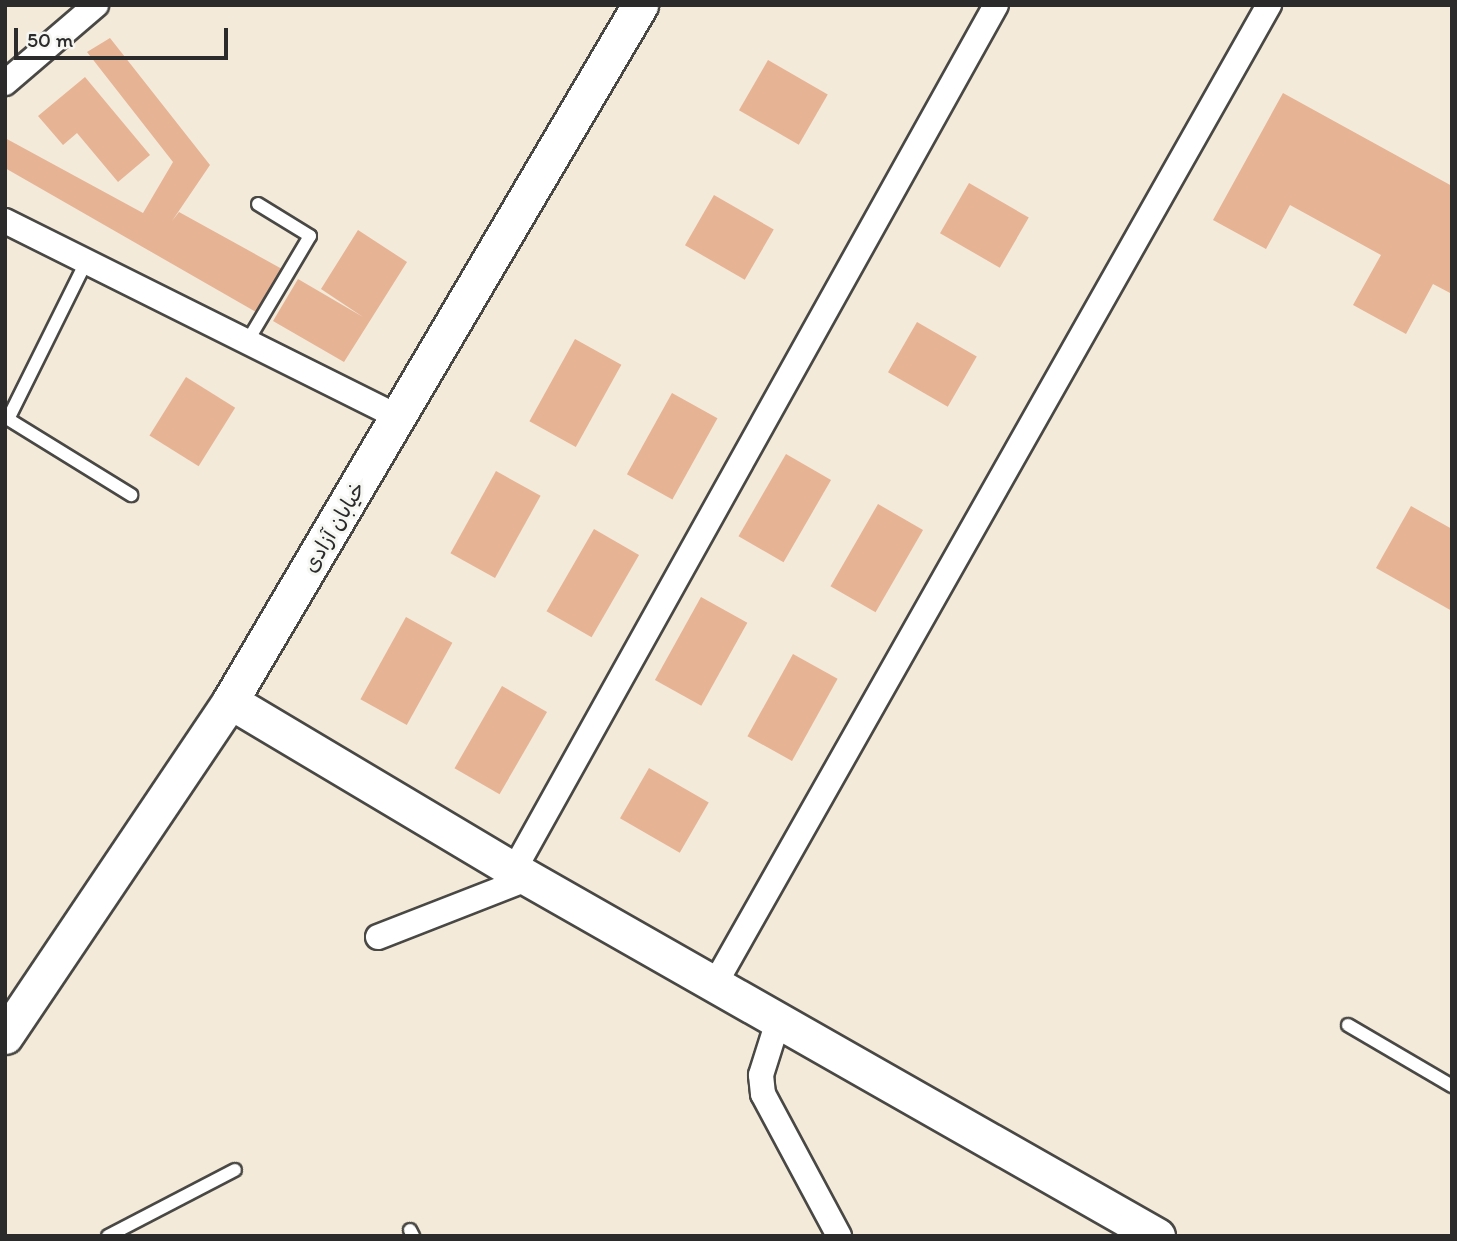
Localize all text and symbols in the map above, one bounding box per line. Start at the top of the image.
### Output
scale bar [18,14,231,58]
text: 50 m [27,27,73,52]
street label: خیابان آزادی [297,477,371,577]

